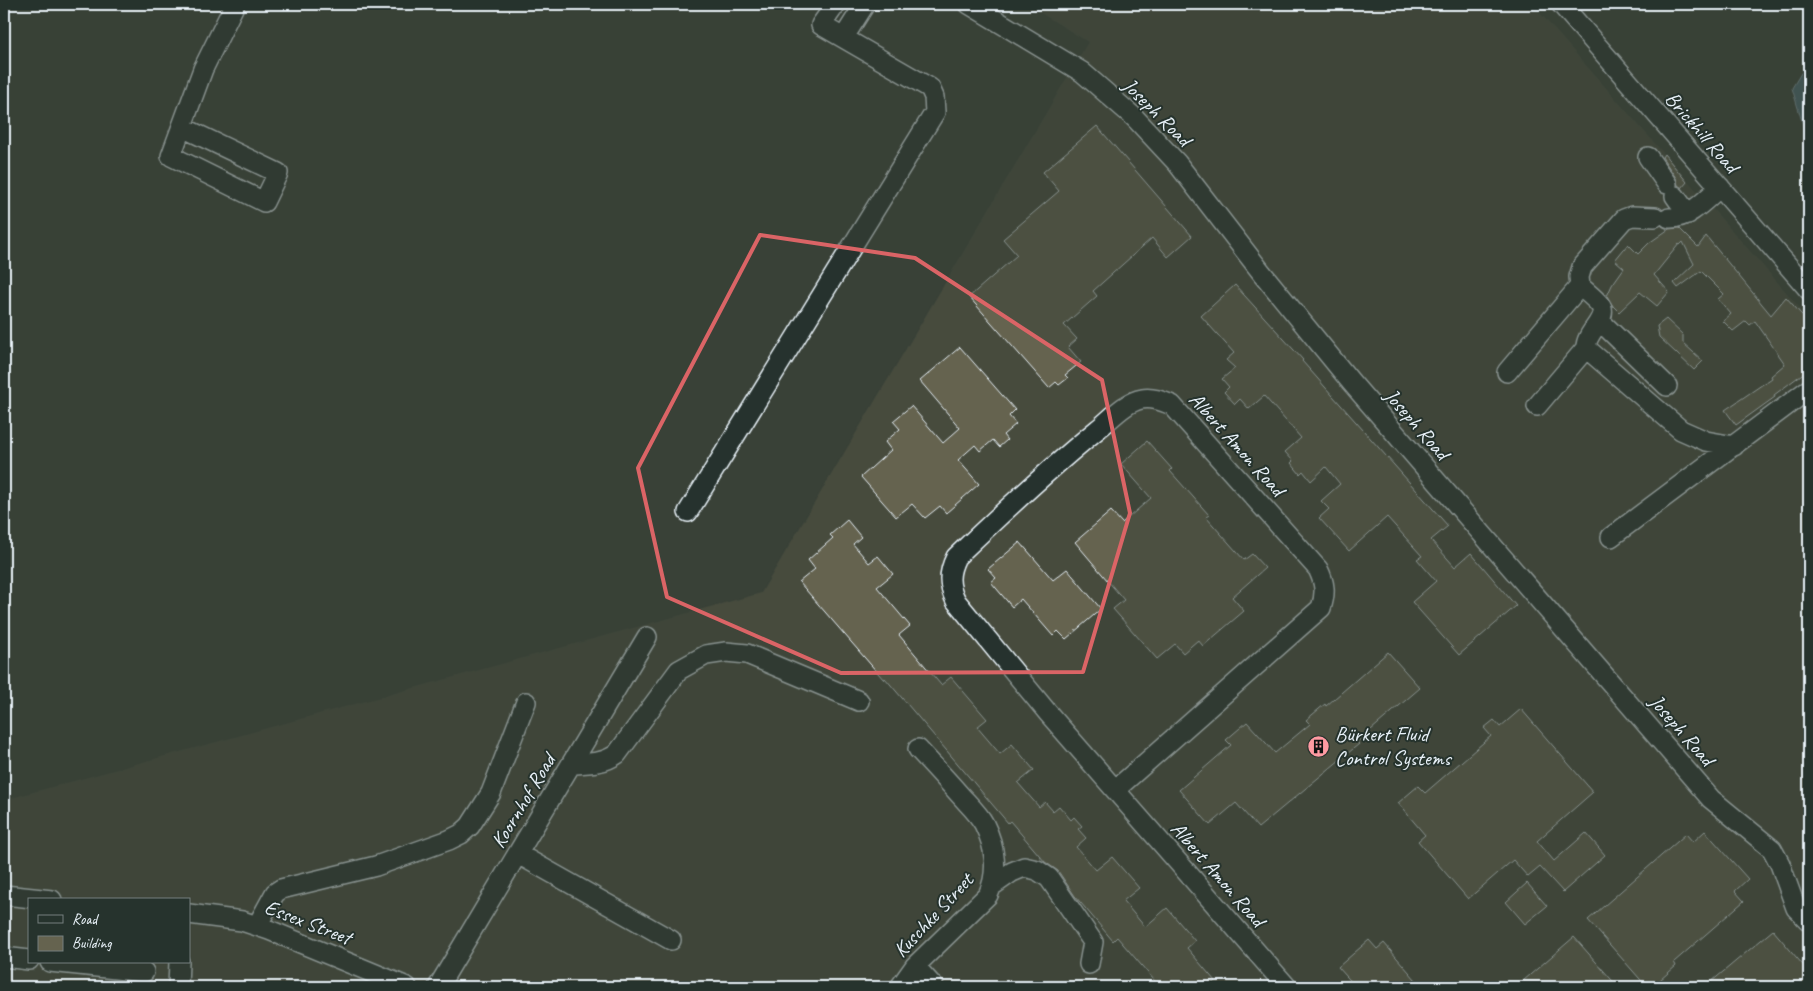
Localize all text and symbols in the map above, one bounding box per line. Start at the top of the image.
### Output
street label: Joseph Road [1117,72,1199,154]
street label: Brickhill Road [1660,86,1747,181]
street label: Joseph Road [1378,382,1458,468]
street label: Albert Amon Road [1184,387,1293,504]
street label: Joseph Road [1643,688,1723,774]
place label: Bürkert Fluid Control Systems [1335,721,1452,771]
building icon: Bürkert Fluid Control Systems [1307,734,1331,758]
street label: Koornhof Road [485,746,563,853]
street label: Albert Amon Road [1165,816,1273,935]
street label: Kuschke Street [887,866,980,963]
street label: Essex Street [261,894,358,951]
legend [28,898,190,964]
text: Road [72,910,99,929]
text: Building [72,934,112,953]

